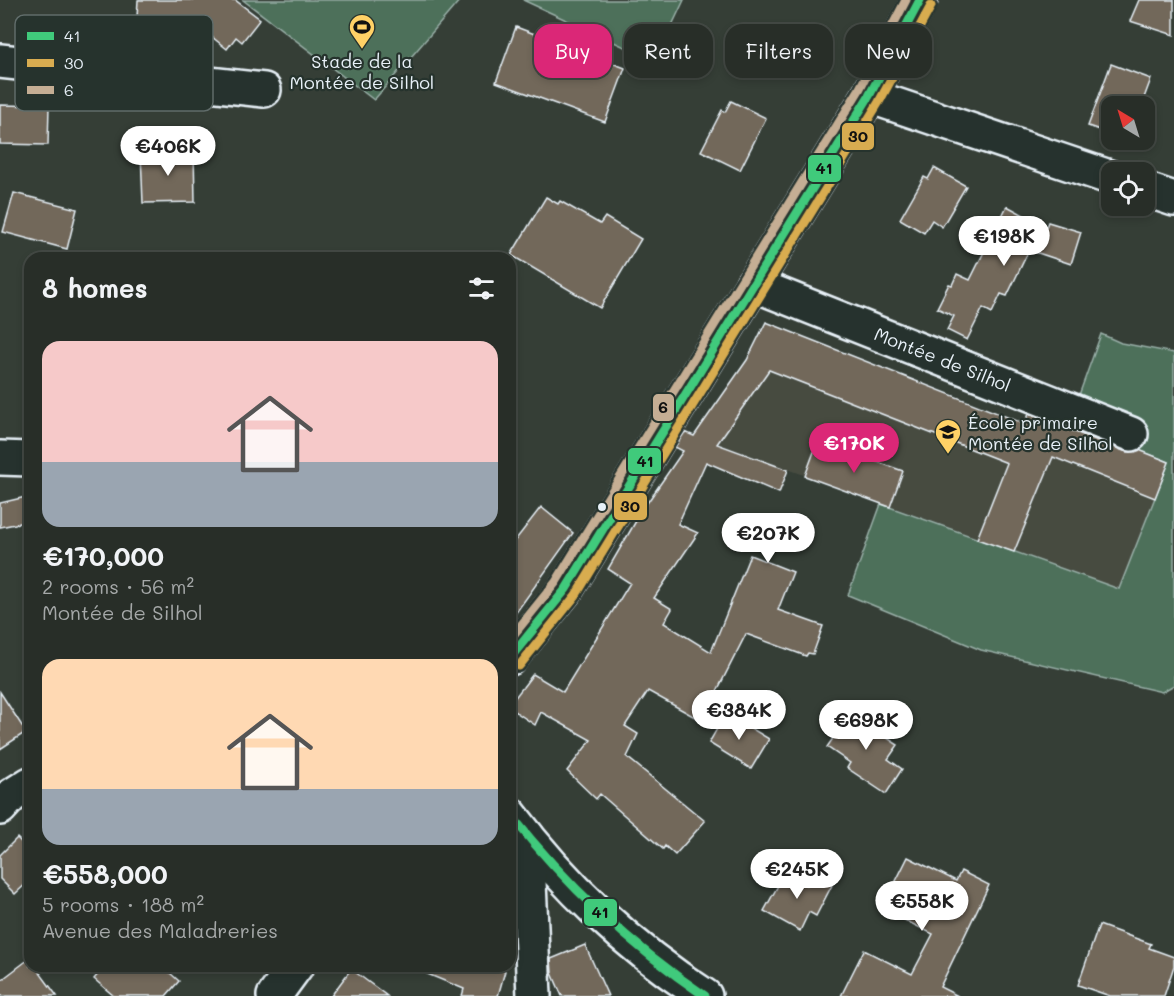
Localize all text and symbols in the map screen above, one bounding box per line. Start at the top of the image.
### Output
sports icon: Stade de la Montée de Silhol [347,12,377,50]
legend [15,15,213,111]
chip: Buy [534,24,612,78]
chip: Rent [624,24,713,78]
chip: Filters [725,24,833,78]
chip: New [845,24,932,78]
text: 41 [64,25,81,46]
place label: Stade de la Montée de Silhol [290,49,434,94]
text: 30 [64,52,83,73]
text: 6 [64,79,74,100]
north arrow [1101,96,1155,150]
map controls [1101,96,1155,216]
line badge: 30 [841,122,875,151]
text: 30 [848,125,868,146]
pin: €406K [126,126,210,177]
text: €406K [134,132,202,158]
line badge: 41 [807,154,842,183]
text: 41 [815,157,833,178]
button: locate [1101,162,1155,216]
pin: €198K [962,216,1046,267]
text: €198K [973,222,1035,248]
text: 8 homes [42,271,148,305]
icon: filters [465,272,498,305]
street label: Montée de Silhol [871,321,1014,397]
icon: home [216,380,324,488]
line badge: 6 [652,393,675,422]
text: 6 [658,396,668,417]
place label: École primaire Montée de Silhol [968,410,1113,455]
school or university icon: École primaire Montée de Silhol [933,417,963,455]
pin: €170K [812,423,896,474]
text: €170K [823,429,885,455]
line badge: 41 [627,447,662,475]
text: 41 [636,450,654,471]
line badge: 30 [613,492,648,521]
text: 30 [620,495,640,516]
unlabelled marker [596,501,608,513]
pin: €207K [726,513,810,564]
text: €207K [736,519,800,545]
text: €170,000 [42,539,164,573]
text: 2 rooms · 56 m² [42,573,194,599]
text: Montée de Silhol [42,599,203,625]
pin: €384K [697,690,781,741]
text: €384K [706,696,772,722]
icon: home [216,698,324,806]
pin: €698K [824,700,908,751]
text: €698K [833,706,899,732]
pin: €245K [755,849,839,900]
text: €245K [765,855,829,881]
text: €558,000 [42,857,168,891]
pin: €558K [880,881,964,932]
text: €558K [889,887,955,913]
text: 5 rooms · 188 m² [42,891,204,917]
line badge: 41 [583,898,618,927]
text: 41 [591,901,609,922]
text: Avenue des Maladreries [42,917,278,943]

